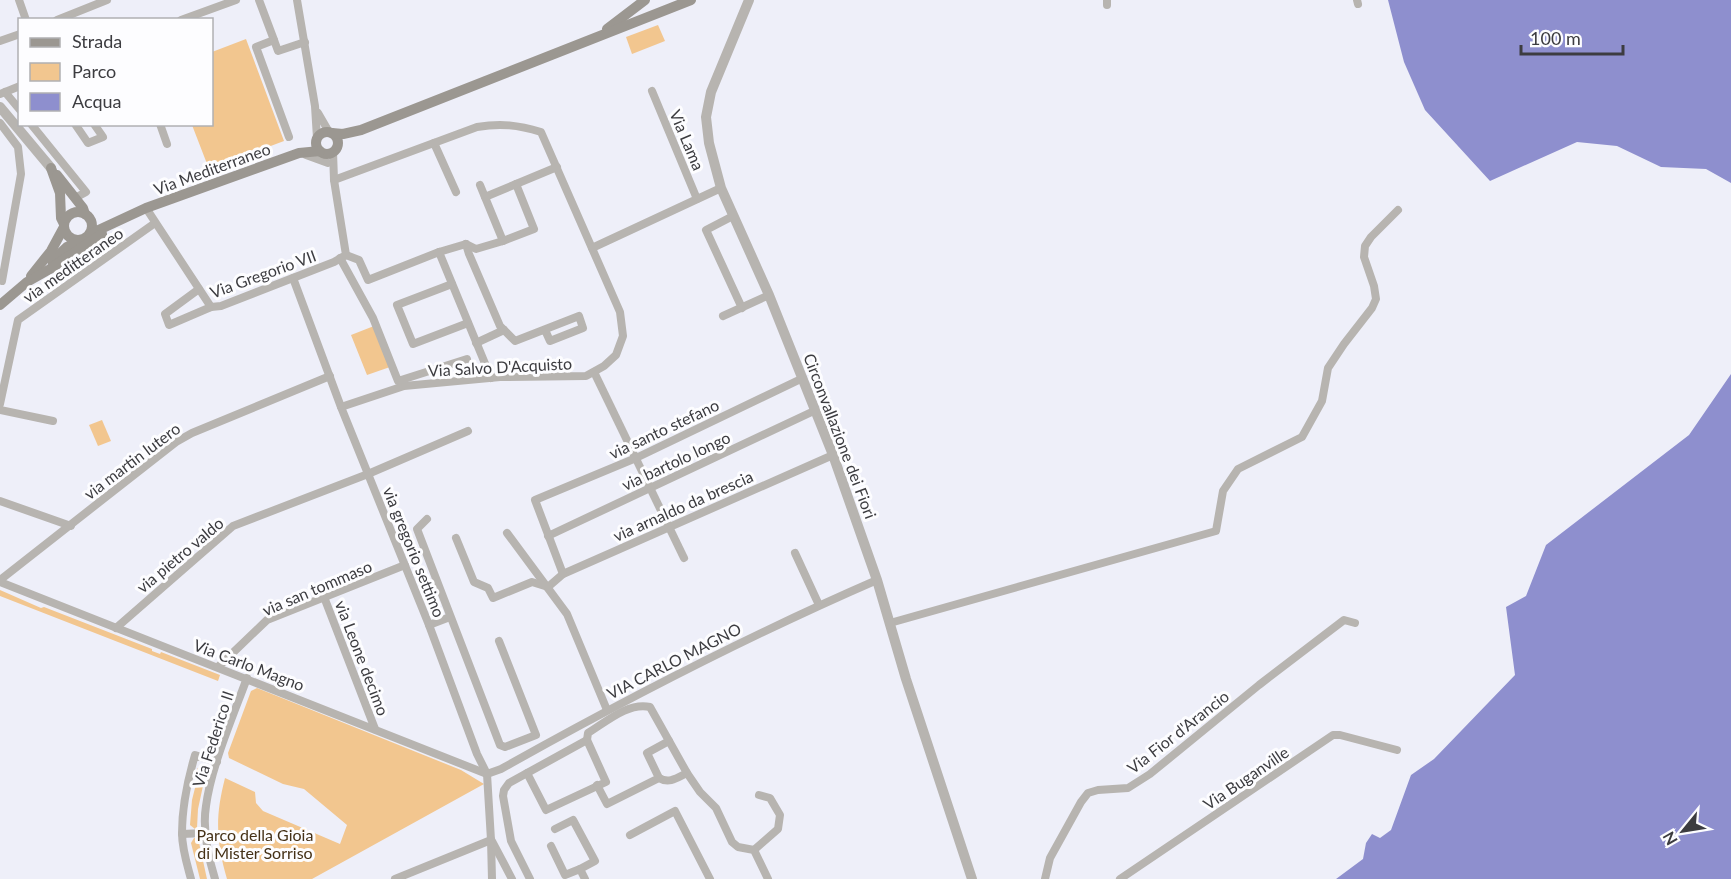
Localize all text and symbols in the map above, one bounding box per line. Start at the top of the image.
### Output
legend [18,18,213,126]
scale bar [1521,18,1623,56]
text: 100 m [1530,27,1581,49]
text: Strada [72,30,122,52]
text: Parco [72,60,116,82]
text: Acqua [72,90,121,112]
street label: Via Lama [666,107,709,173]
street label: Via Mediterraneo [151,139,273,198]
street label: via meditteraneo [19,223,126,306]
street label: Via Gregorio VII [207,246,318,302]
street label: Circonvallazione dei Fiori [800,351,881,521]
street label: Via Salvo D'Acquisto [427,353,573,380]
street label: via santo stefano [606,395,722,462]
street label: via martin lutero [80,418,183,503]
street label: via bartolo longo [618,427,733,494]
street label: via arnaldo da brescia [610,466,756,545]
street label: via gregorio settimo [380,484,449,620]
street label: via pietro valdo [133,513,227,596]
street label: via san tommaso [259,556,374,619]
street label: via Leone decimo [332,598,393,718]
street label: VIA CARLO MAGNO [604,618,744,703]
street label: Via Carlo Magno [191,635,307,694]
street label: Via Fior d'Arancio [1123,686,1232,777]
street label: Via Federico II [188,688,237,789]
street label: Via Buganville [1199,742,1292,813]
north arrow [1653,801,1713,861]
park label: Parco della Gioia di Mister Sorriso [197,825,313,862]
text: N [1658,829,1681,849]

